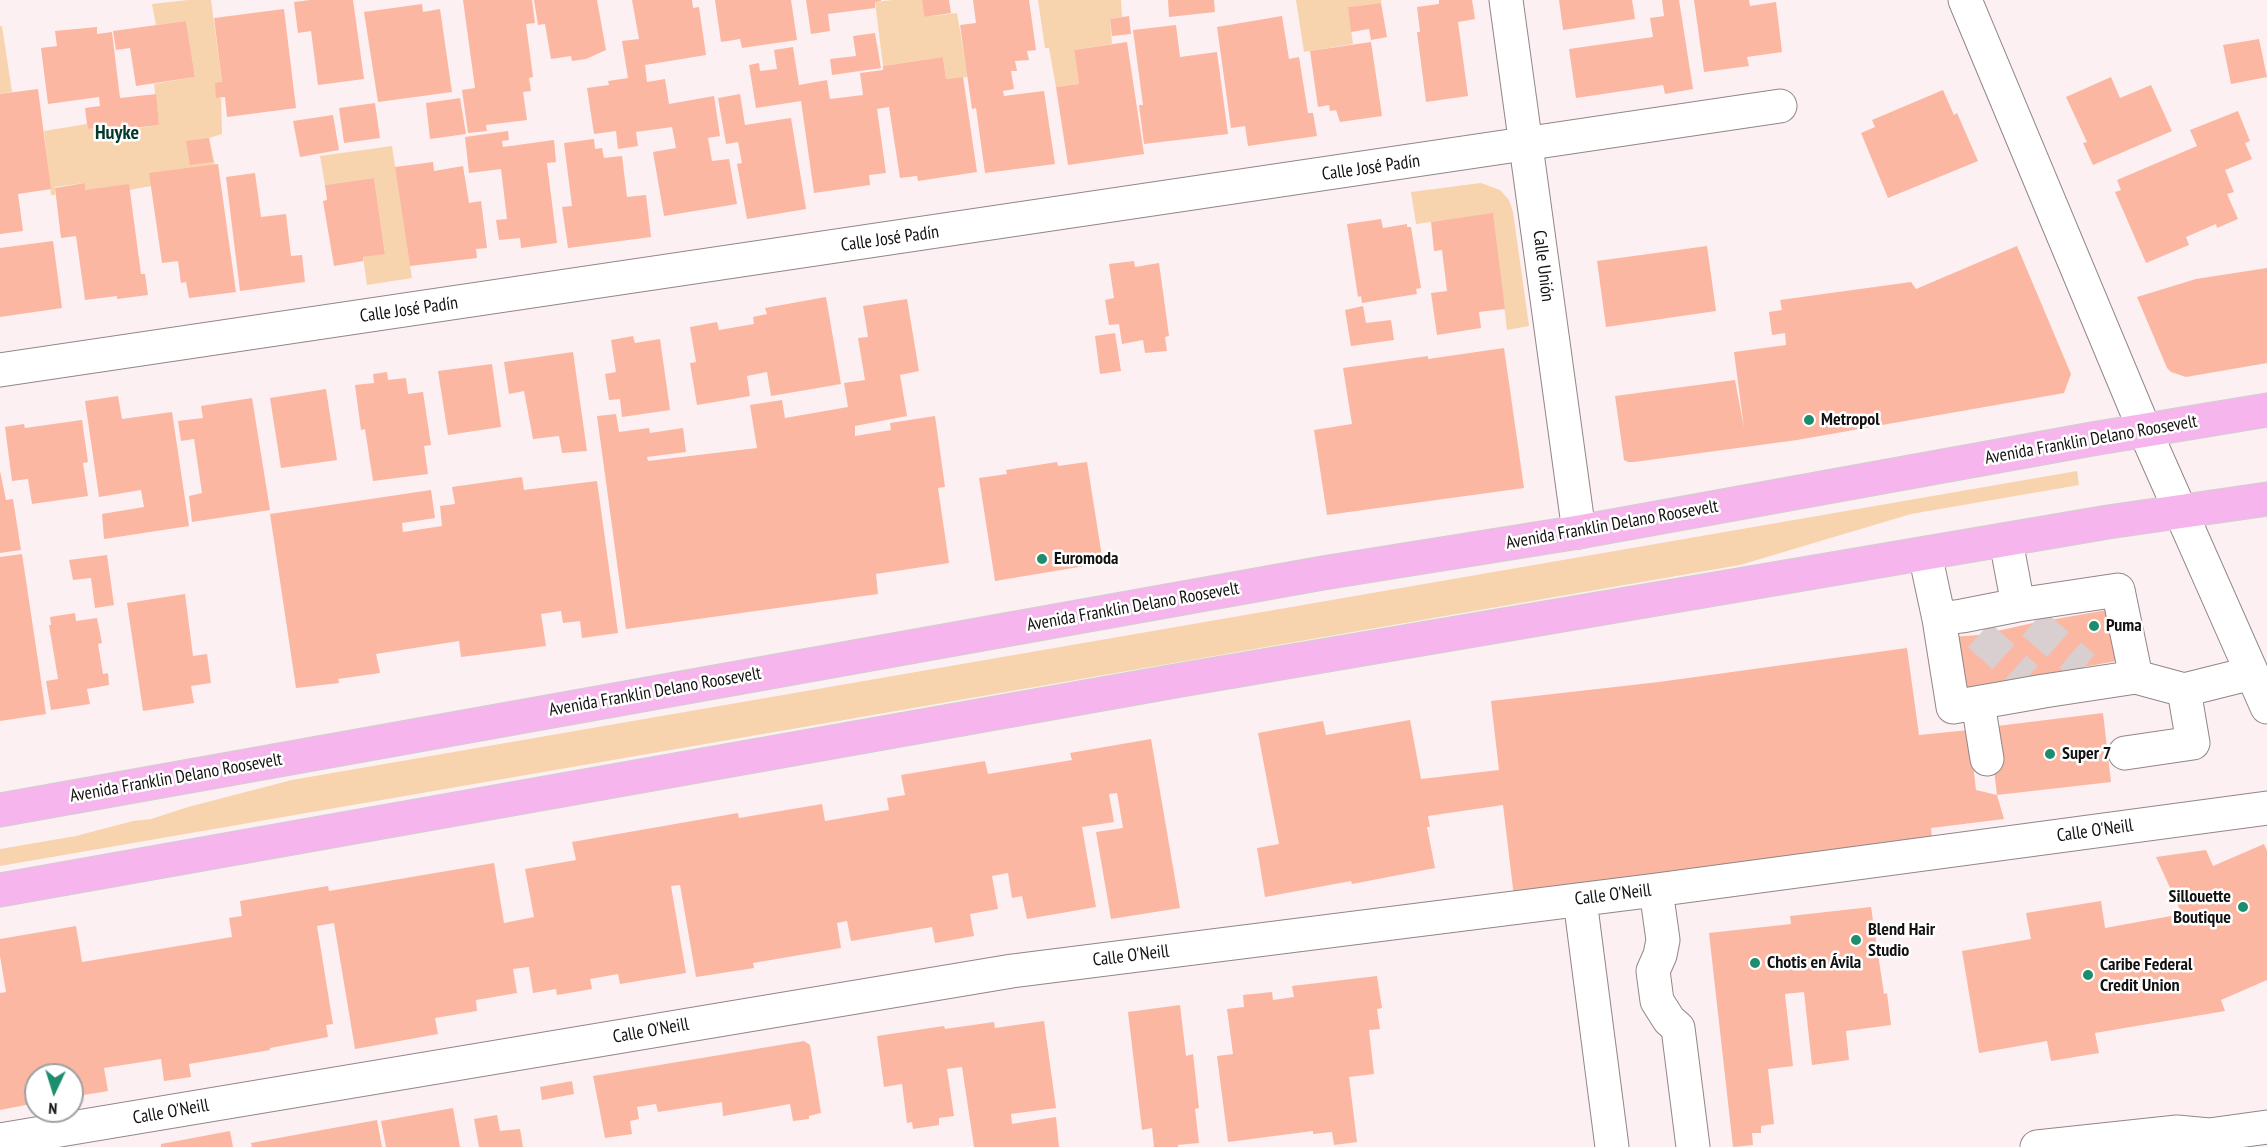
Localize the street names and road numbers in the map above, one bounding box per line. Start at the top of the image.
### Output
street label: Calle José Padín [1321,150,1421,186]
street label: Calle José Padín [840,221,940,257]
street label: Calle Unión [1528,229,1558,303]
street label: Calle José Padín [359,292,459,328]
street label: Avenida Franklin Delano Roosevelt [1983,411,2199,469]
street label: Avenida Franklin Delano Roosevelt [1504,496,1720,554]
street label: Avenida Franklin Delano Roosevelt [1025,578,1241,636]
street label: Avenida Franklin Delano Roosevelt [547,663,763,721]
street label: Avenida Franklin Delano Roosevelt [68,749,284,807]
street label: Calle O'Neill [2055,815,2135,847]
street label: Calle O'Neill [1574,880,1652,910]
street label: Calle O'Neill [1092,941,1170,971]
street label: Calle O'Neill [611,1014,691,1048]
street label: Calle O'Neill [131,1095,211,1129]

